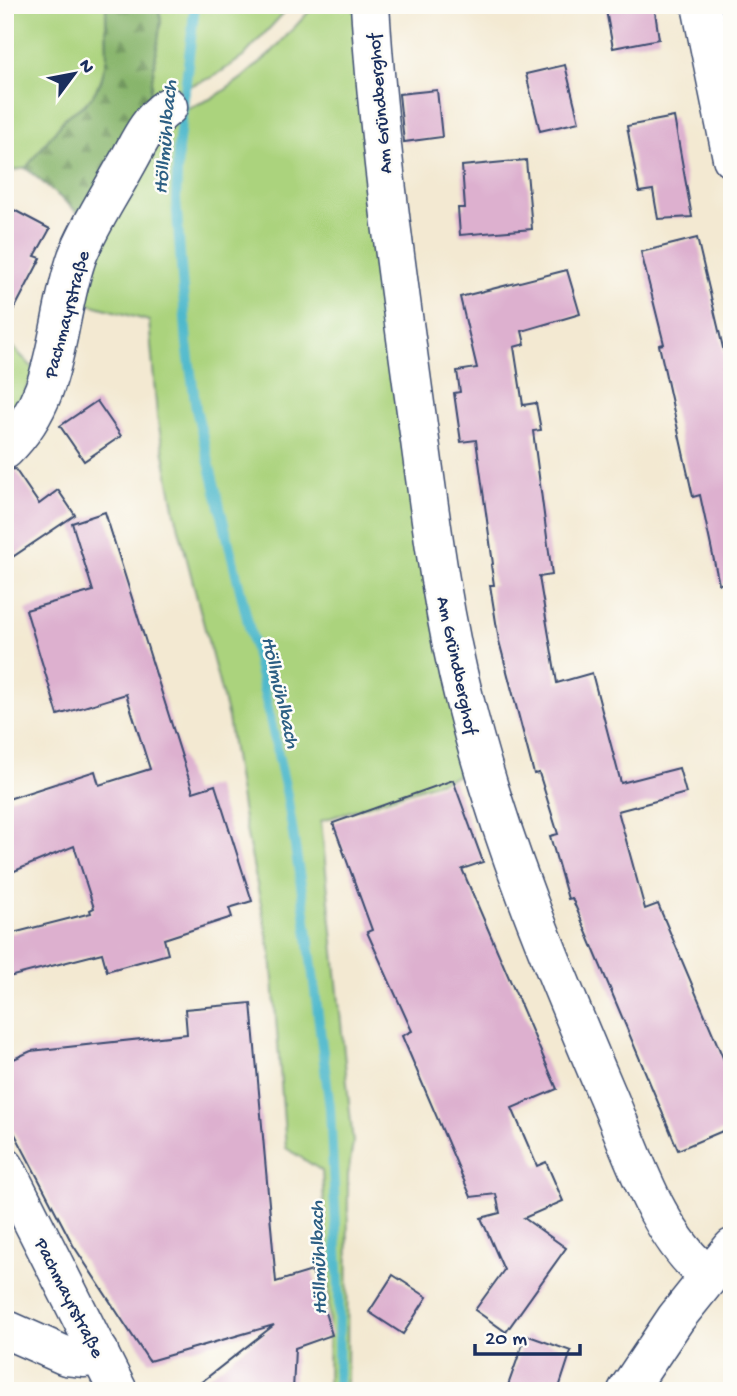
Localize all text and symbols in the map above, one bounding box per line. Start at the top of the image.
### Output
street label: Am Gründberghof [364,31,399,175]
north arrow [38,38,108,108]
text: N [72,55,98,78]
water label: Höllmühlbach [150,79,185,195]
street label: Pachmayrstraße [40,248,97,382]
street label: Am Gründberghof [430,595,482,739]
water label: Höllmühlbach [254,634,304,752]
water label: Höllmühlbach [306,1200,335,1315]
street label: Pachmayrstraße [27,1234,108,1362]
scale bar [475,1312,580,1356]
text: 20 m [485,1328,527,1353]

